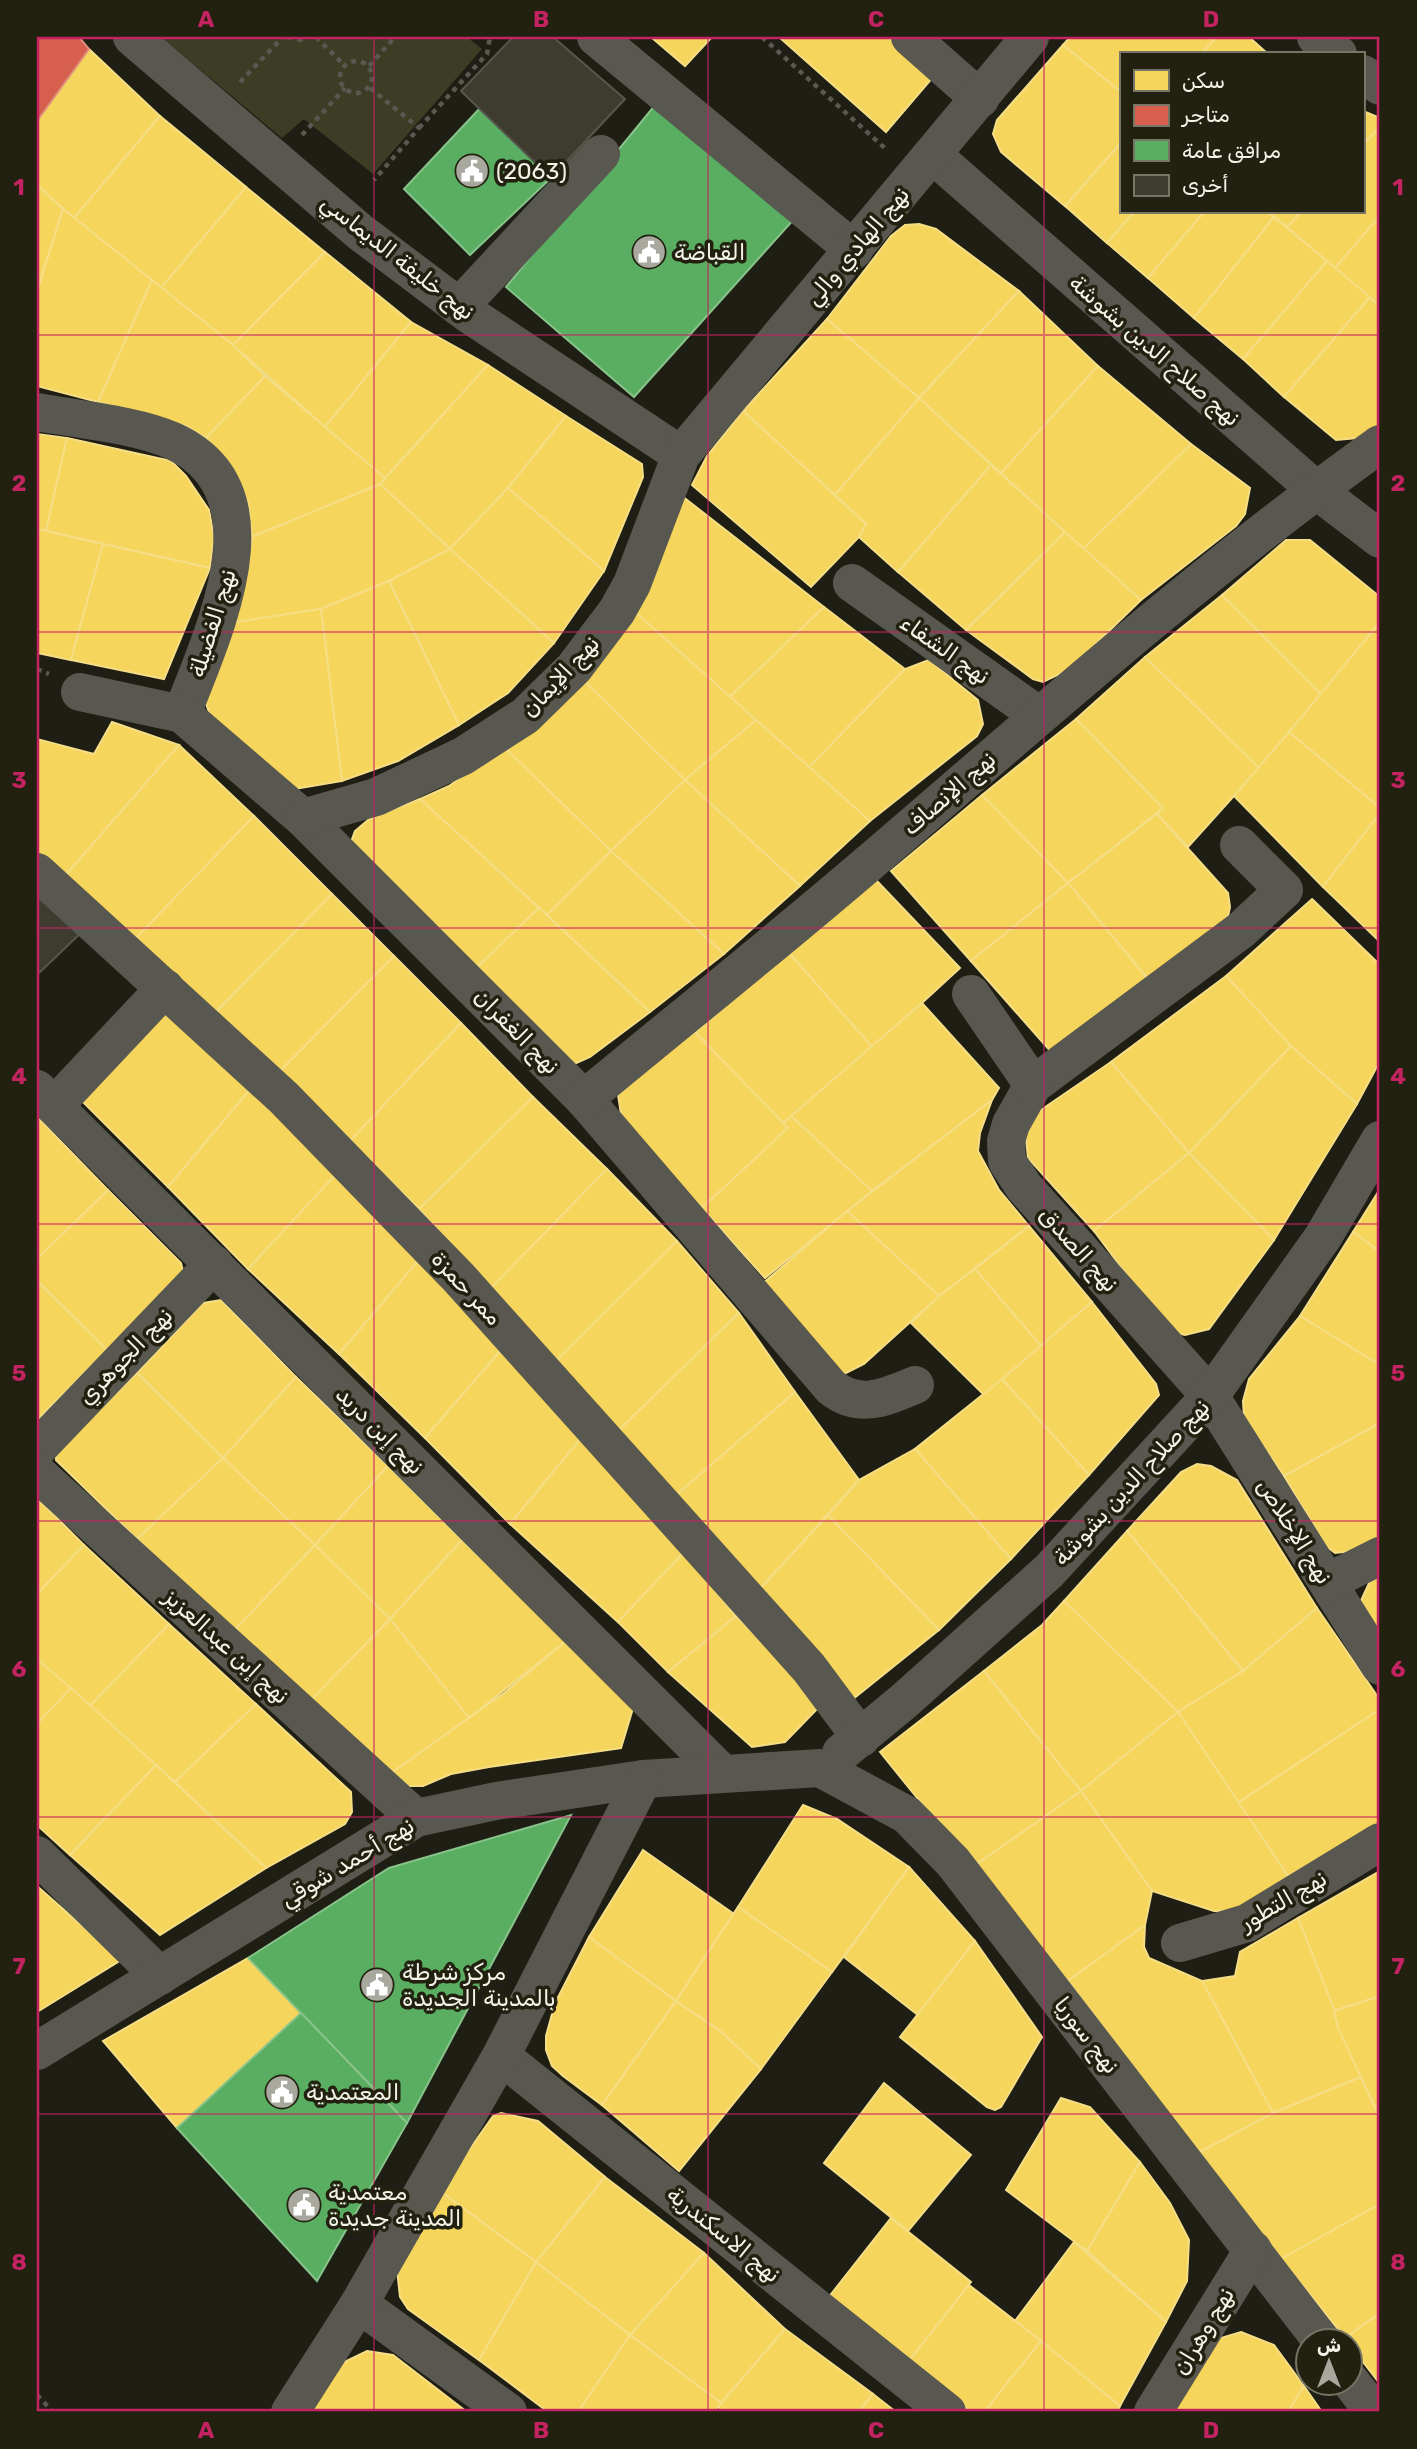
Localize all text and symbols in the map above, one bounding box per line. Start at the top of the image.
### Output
text: A [198,5,215,33]
text: B [533,5,549,33]
text: C [868,5,884,33]
text: D [1203,5,1219,33]
legend [1120,52,1364,214]
text: سكن [1182,68,1225,93]
text: متاجر [1180,102,1230,127]
text: مرافق عامة [1182,138,1281,163]
public building icon: (2063) [453,152,491,190]
place label: (2063) [496,157,567,185]
text: أخرى [1182,172,1228,197]
text: 1 [13,173,25,201]
text: 1 [1392,173,1404,201]
street label: نهج الهادي والي [799,181,917,313]
street label: نهج خليفة الديماسي [313,188,481,328]
public building icon: القباضة [630,233,668,271]
place label: القباضة [674,238,745,266]
street label: نهج صلاح الدين بشوشة [1062,268,1246,433]
text: 2 [12,469,26,497]
text: 2 [1391,469,1405,497]
street label: نهج الفضيلة [182,565,244,681]
street label: نهج الشفاء [894,608,995,692]
street label: نهج الإيمان [515,629,606,724]
street label: نهج الإنصاف [897,745,1003,843]
text: 3 [11,766,27,794]
text: 3 [1390,766,1406,794]
street label: نهج الغفران [467,982,566,1081]
text: 4 [11,1062,27,1090]
text: 4 [1390,1062,1406,1090]
street label: نهج الصدق [1032,1200,1125,1299]
street label: ممر حمزة [426,1245,508,1331]
street label: نهج الجوهري [72,1302,180,1413]
text: 5 [12,1359,27,1387]
text: 5 [1391,1359,1406,1387]
street label: نهج إبن دريد [328,1380,430,1482]
street label: نهج صلاح الدين بشوشة [1047,1393,1217,1572]
street label: نهج الإخلاص [1250,1473,1339,1590]
street label: نهج إبن عبدالعزيز [156,1581,295,1711]
text: 6 [12,1655,27,1683]
text: 6 [1391,1655,1406,1683]
street label: نهج أحمد شوقي [275,1811,421,1916]
street label: نهج التطور [1233,1864,1333,1939]
text: 7 [12,1952,26,1980]
text: 7 [1391,1952,1405,1980]
place label: مركز شرطة بالمدينة الجديدة [402,1958,556,2012]
public building icon: مركز شرطة بالمدينة الجديدة [358,1966,396,2004]
street label: نهج سوريا [1047,1991,1126,2080]
public building icon: المعتمدية [263,2073,301,2111]
place label: المعتمدية [306,2078,399,2106]
place label: معتمدية المدينة جديدة [328,2178,461,2232]
street label: نهج الاسكندرية [660,2180,787,2290]
public building icon: معتمدية المدينة جديدة [285,2186,323,2224]
text: 8 [11,2248,27,2276]
text: 8 [1390,2248,1406,2276]
street label: نهج وهران [1166,2282,1242,2381]
north arrow [1294,2326,1364,2396]
text: ش [1317,2334,1341,2357]
text: A [198,2416,215,2444]
text: B [533,2416,549,2444]
text: C [868,2416,884,2444]
text: D [1203,2416,1219,2444]

